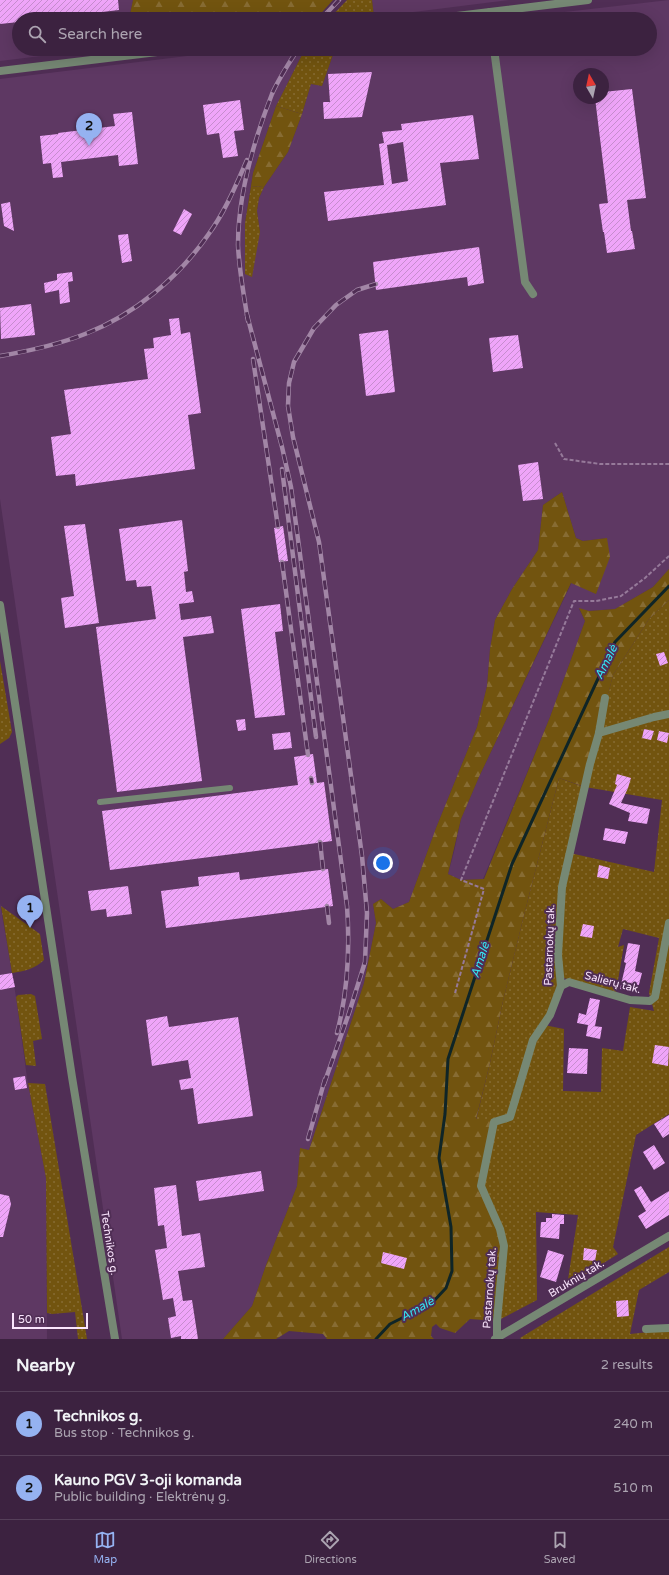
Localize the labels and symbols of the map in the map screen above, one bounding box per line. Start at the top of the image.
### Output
north arrow [573,68,609,104]
pin: 2 [76,113,102,146]
water label: Amalė [592,641,621,681]
your location [373,853,393,873]
pin: 1 [17,895,43,928]
street label: Pastarnokų tak. [542,904,557,986]
water label: Amalė [468,939,493,979]
street label: Salierų tak. [583,969,643,996]
street label: Technikos g. [98,1210,121,1276]
street label: Pastarnokų tak. [480,1247,499,1329]
street label: Bruknių tak. [546,1257,607,1300]
water label: Amalė [398,1293,437,1324]
scale bar [12,1311,88,1330]

